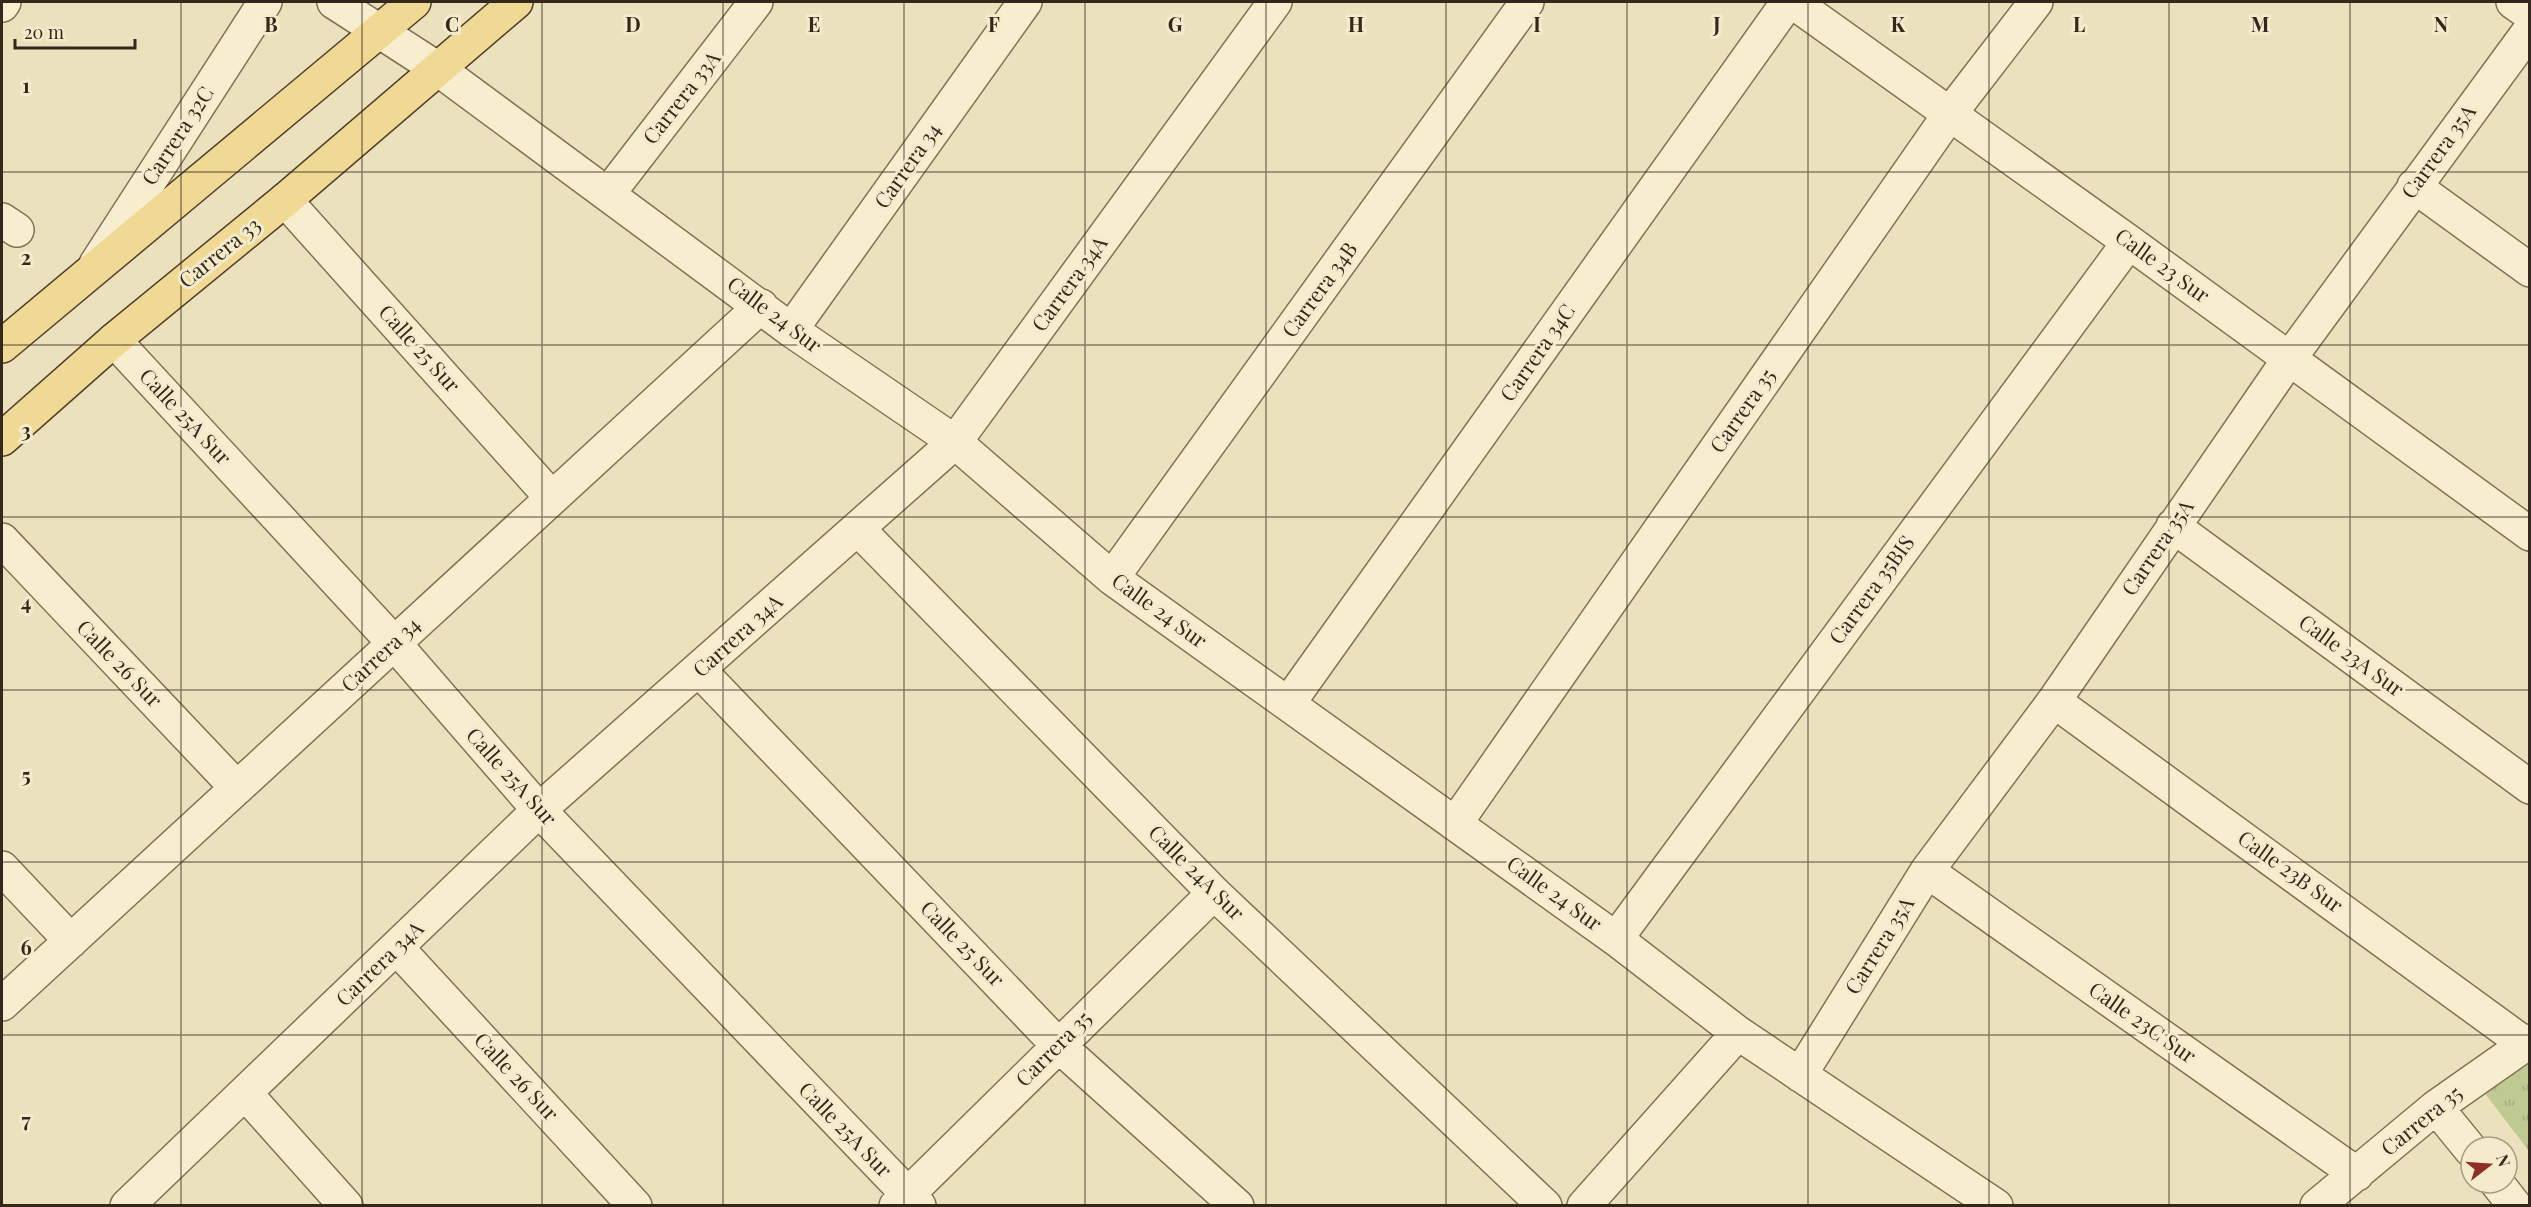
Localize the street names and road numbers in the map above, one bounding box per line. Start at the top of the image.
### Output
street label: Carrera 33A [635,44,726,149]
street label: Carrera 32C [134,80,219,190]
street label: Carrera 35A [2394,97,2481,204]
street label: Carrera 34 [867,117,946,213]
street label: Carrera 33 [172,210,265,293]
street label: Calle 23 Sur [2110,221,2217,308]
street label: Carrera 34A [1024,229,1113,336]
street label: Carrera 34B [1274,235,1362,342]
street label: Calle 24 Sur [722,269,829,358]
street label: Calle 25 Sur [374,298,468,398]
street label: Carrera 34C [1493,298,1580,406]
street label: Calle 25A Sur [134,361,239,471]
street label: Carrera 35 [1702,362,1781,458]
street label: Carrera 35A [2114,493,2199,600]
street label: Carrera 35BIS [1821,529,1919,649]
street label: Calle 24 Sur [1107,565,1214,654]
street label: Carrera 34A [686,586,788,682]
street label: Calle 23A Sur [2294,607,2411,702]
street label: Carrera 34 [334,610,425,697]
street label: Calle 26 Sur [72,613,170,713]
street label: Calle 25A Sur [461,721,564,831]
street label: Calle 24A Sur [1144,818,1252,926]
street label: Calle 23B Sur [2233,823,2350,918]
street label: Calle 24 Sur [1502,848,1609,937]
street label: Carrera 35A [1837,890,1920,999]
street label: Calle 25 Sur [915,894,1012,992]
street label: Carrera 34A [329,913,429,1011]
street label: Calle 23C Sur [2084,974,2203,1069]
street label: Carrera 35 [1008,1003,1097,1092]
street label: Calle 26 Sur [469,1025,566,1126]
street label: Calle 25A Sur [794,1075,900,1183]
street label: Carrera 35 [2374,1078,2467,1161]

